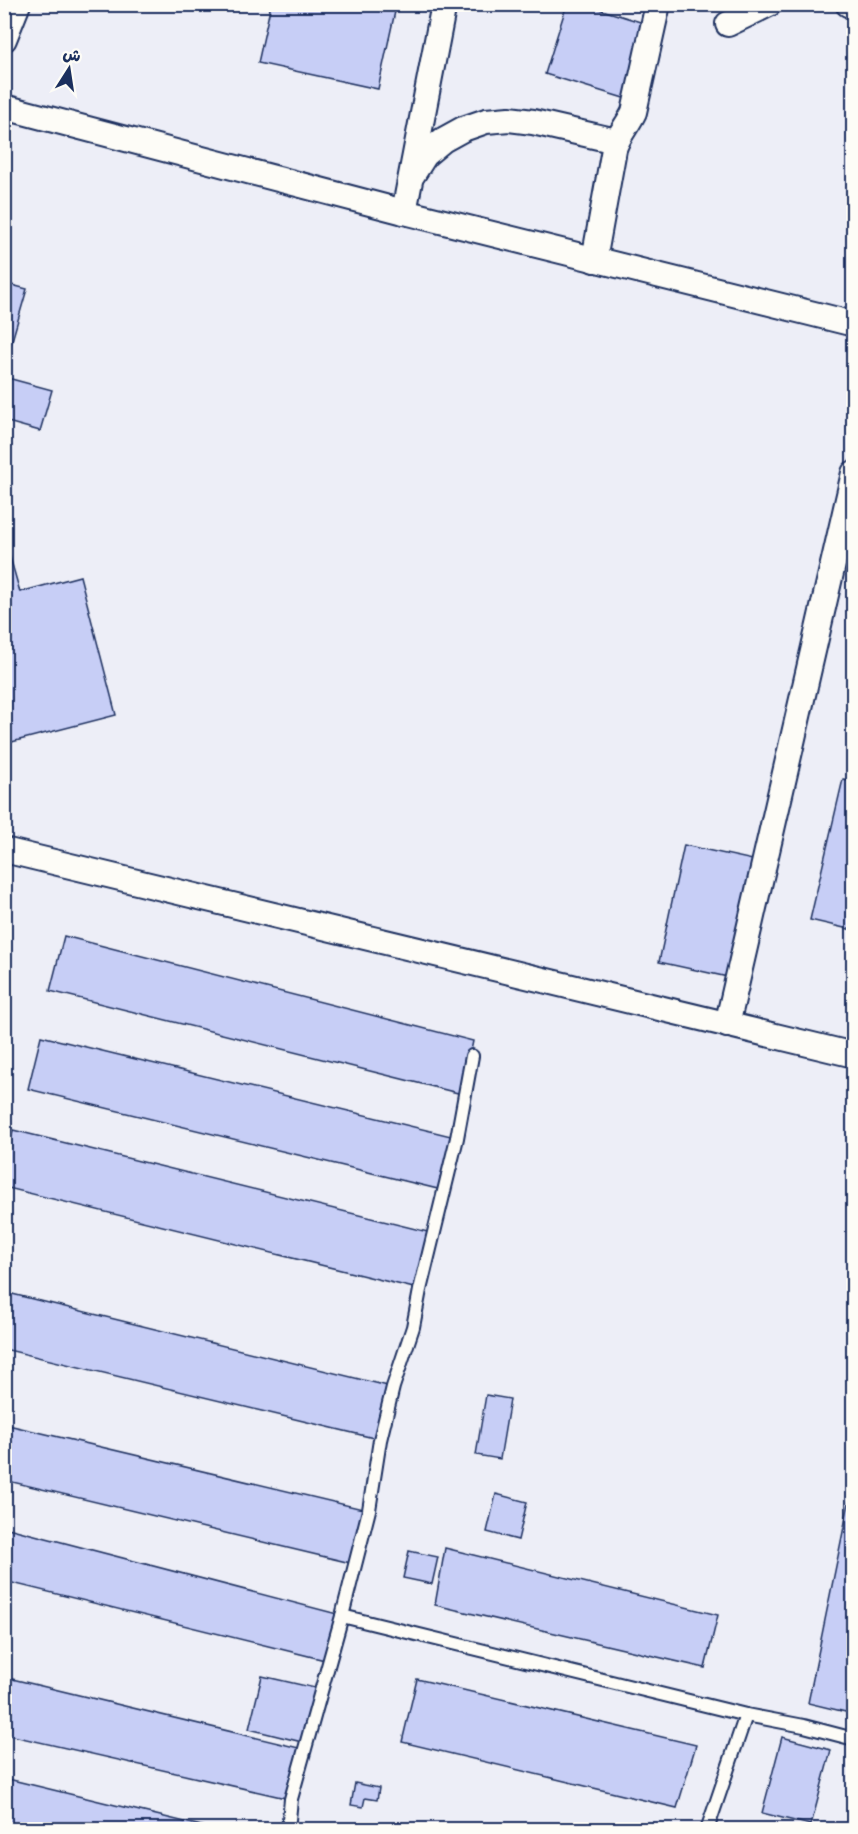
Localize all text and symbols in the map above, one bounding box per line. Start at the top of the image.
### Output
north arrow [39,39,99,99]
text: ش [61,44,83,70]

